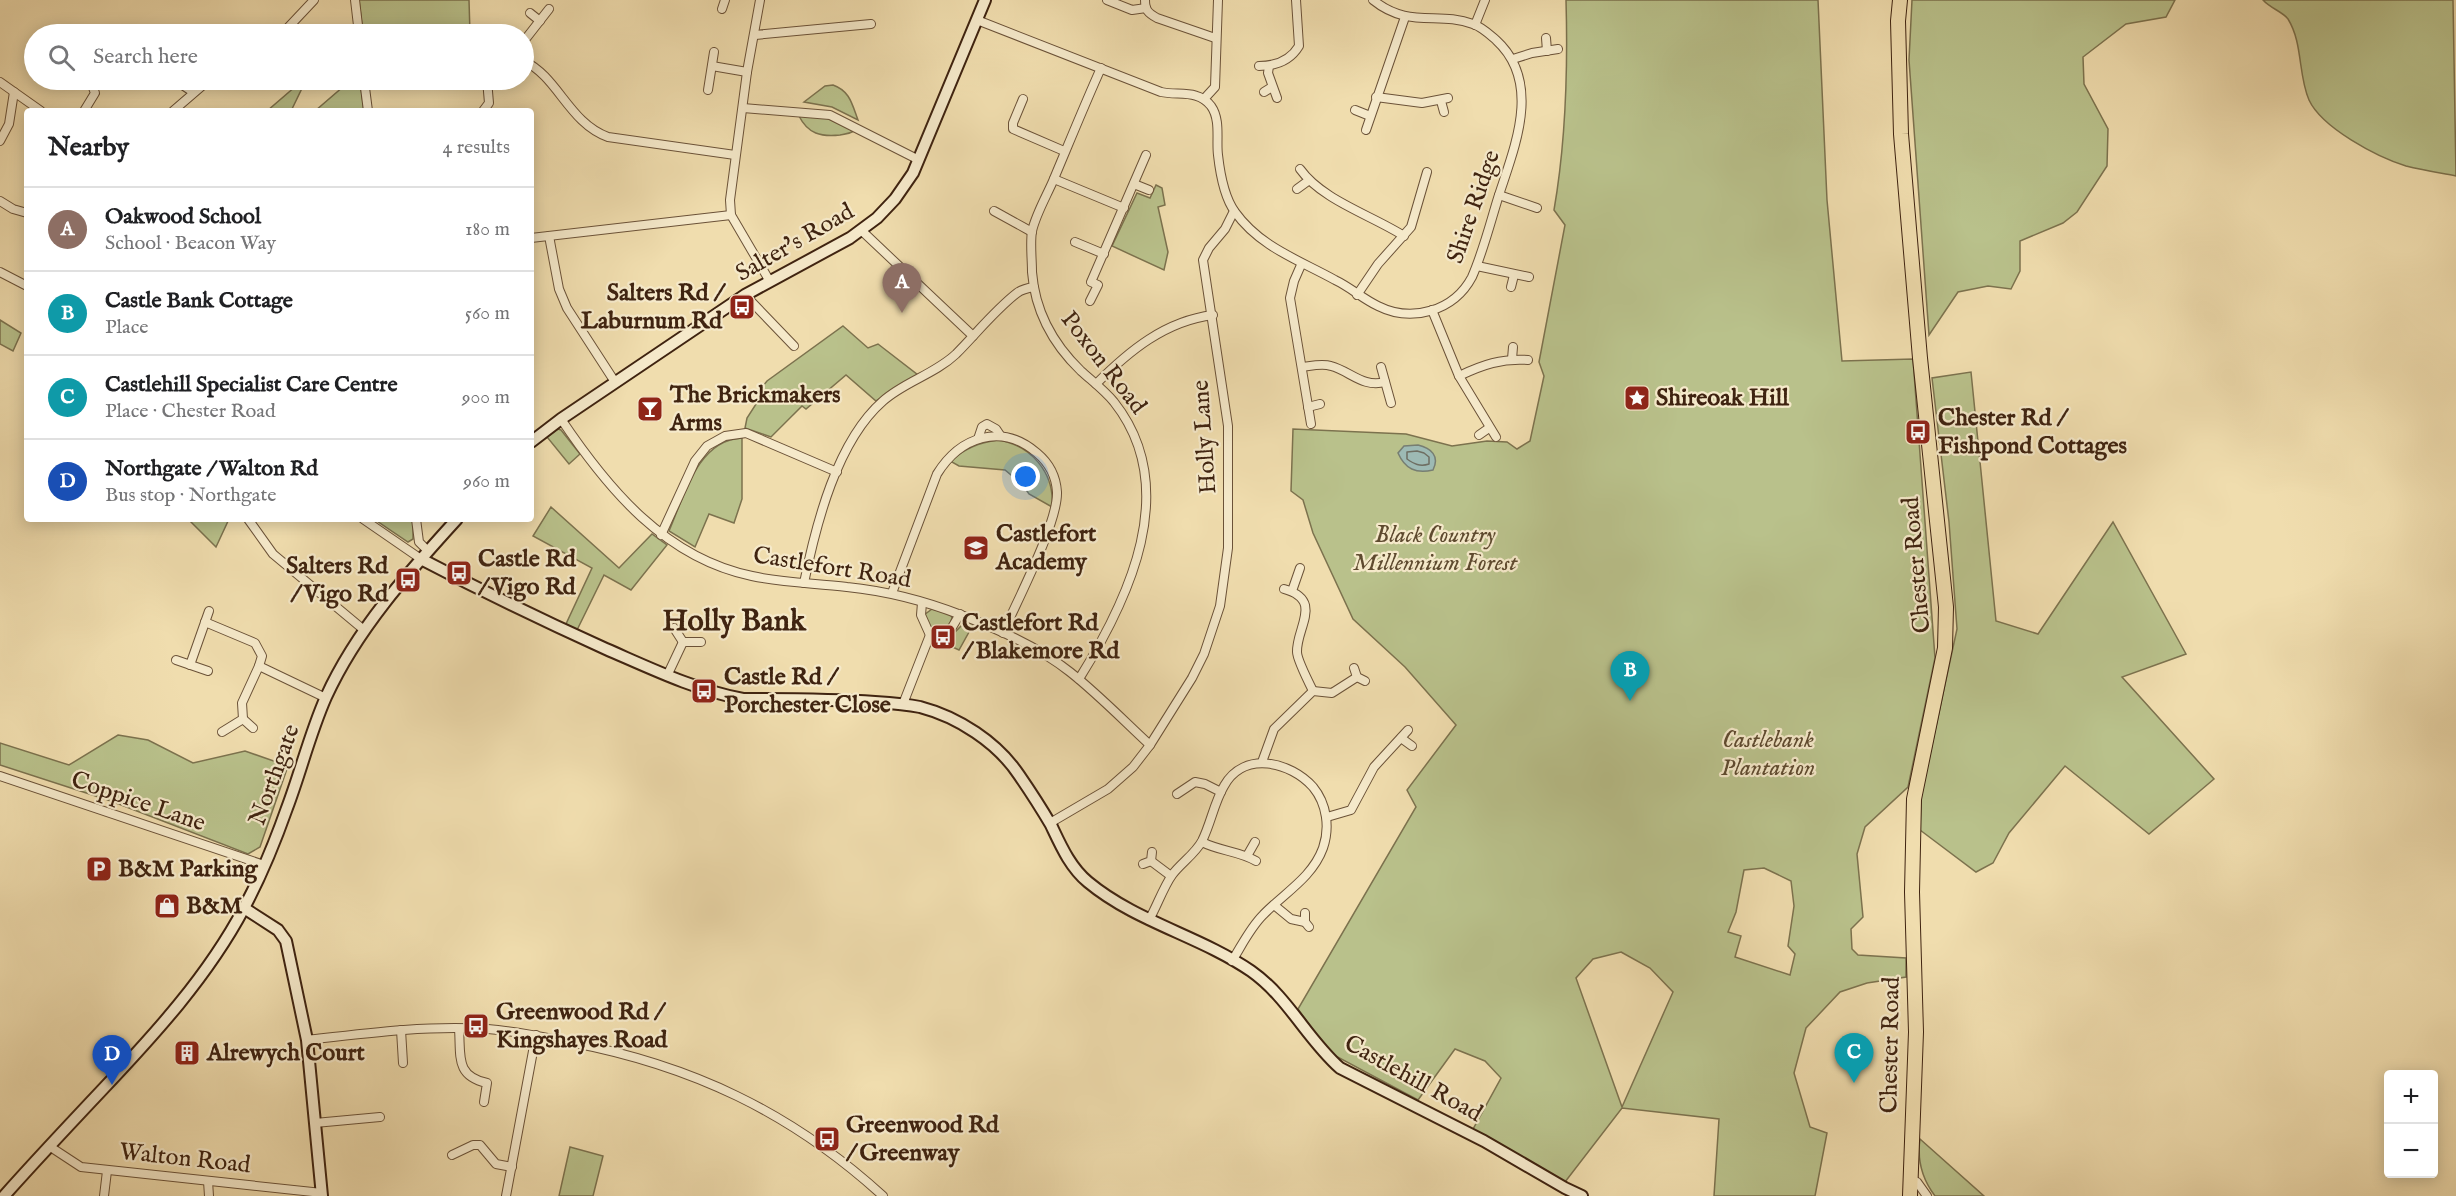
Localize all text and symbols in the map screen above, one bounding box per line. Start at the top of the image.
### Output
search box [24,24,534,90]
icon: search [45,41,78,74]
text: Search here [93,43,198,71]
text: Nearby [48,131,129,164]
text: 4 results [443,135,510,160]
street label: Shire Ridge [1440,146,1508,268]
street label: Salter's Road [730,197,860,289]
text: Oakwood School [105,203,261,231]
text: A [61,217,74,242]
text: 180 m [465,217,510,242]
text: School · Beacon Way [105,231,276,256]
pin: A [882,264,922,313]
place label: Salters Rd / Laburnum Rd [581,278,727,337]
text: Castle Bank Cottage [105,287,293,315]
bus stop icon: Salters Rd / Laburnum Rd [727,292,757,322]
text: B [61,301,74,326]
text: 560 m [465,301,510,326]
street label: Poxon Road [1053,305,1153,421]
text: Place [105,315,148,340]
text: Castlehill Specialist Care Centre [105,371,398,399]
street label: Holly Lane [1186,379,1224,495]
place label: The Brickmakers Arms [669,380,841,439]
place icon: Shireoak Hill [1622,383,1652,413]
place label: Shireoak Hill [1656,383,1789,414]
text: C [60,385,75,410]
text: 900 m [462,385,510,410]
bar icon: The Brickmakers Arms [635,394,665,424]
text: Place · Chester Road [105,399,276,424]
place label: Chester Rd / Fishpond Cottages [1938,403,2128,462]
bus stop icon: Chester Rd / Fishpond Cottages [1903,417,1933,447]
text: Northgate / Walton Rd [105,455,318,483]
your location [1011,462,1040,491]
text: D [59,469,76,494]
text: 960 m [463,469,510,494]
text: Bus stop · Northgate [105,483,276,508]
street label: Chester Road [1896,495,1938,635]
place label: Castlefort Academy [995,519,1097,578]
park label: Black Country Millennium Forest [1353,520,1518,579]
school or university icon: Castlefort Academy [961,533,991,563]
street label: Castlefort Road [751,540,913,596]
place label: Castle Rd / Vigo Rd [477,544,577,603]
place label: Salters Rd / Vigo Rd [286,551,389,610]
bus stop icon: Castle Rd / Vigo Rd [444,558,474,588]
bus stop icon: Salters Rd / Vigo Rd [393,565,423,595]
district label: Holly Bank [662,603,807,641]
place label: Castlefort Rd / Blakemore Rd [961,608,1120,667]
bus stop icon: Castlefort Rd / Blakemore Rd [928,622,958,652]
pin: B [1610,652,1650,701]
place label: Castle Rd / Porchester Close [724,662,891,721]
bus stop icon: Castle Rd / Porchester Close [689,676,719,706]
street label: Northgate [242,720,308,830]
park label: Castlebank Plantation [1721,725,1815,784]
street label: Coppice Lane [67,765,209,839]
parking icon: B&M Parking [84,854,114,884]
place label: B&M Parking [118,854,259,885]
shop icon: B&M [152,891,182,921]
place label: B&M [186,891,243,922]
street label: Chester Road [1874,976,1908,1114]
place label: Greenwood Rd / Kingshayes Road [496,997,669,1056]
bus stop icon: Greenwood Rd / Kingshayes Road [461,1011,491,1041]
street label: Castlehill Road [1338,1028,1488,1130]
pin: C [1834,1034,1874,1083]
pin: D [92,1036,132,1085]
building icon: Alrewych Court [172,1038,202,1068]
place label: Alrewych Court [206,1038,365,1069]
map controls [2384,1070,2438,1178]
button: + [2384,1070,2438,1124]
place label: Greenwood Rd / Greenway [845,1110,1000,1169]
bus stop icon: Greenwood Rd / Greenway [812,1124,842,1154]
button: − [2384,1124,2438,1178]
street label: Walton Road [118,1137,252,1181]

